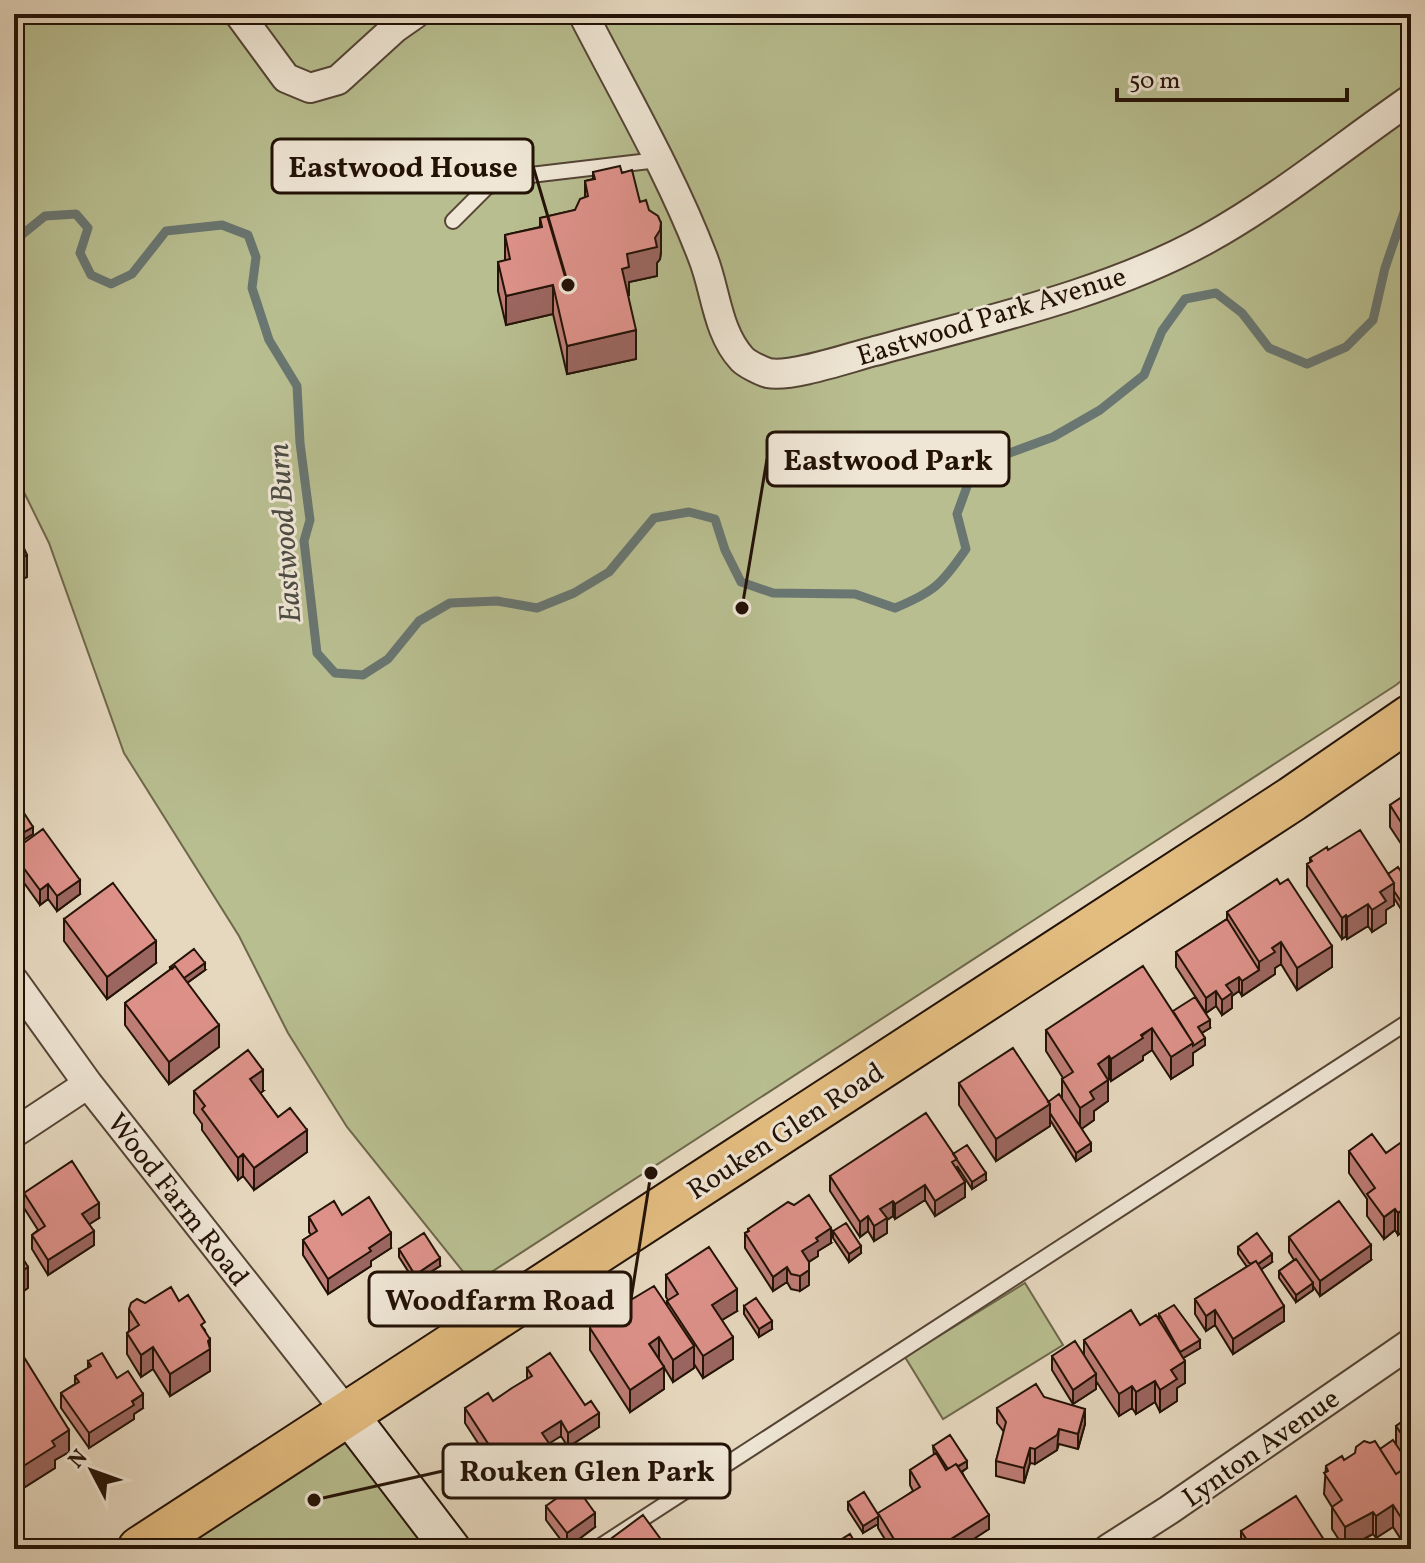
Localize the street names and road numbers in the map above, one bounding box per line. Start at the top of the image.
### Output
street label: Eastwood Park Avenue [852,258,1131,377]
street label: Rouken Glen Road [680,1054,892,1210]
street label: Wood Farm Road [97,1106,257,1296]
street label: Lynton Avenue [1175,1380,1348,1518]

